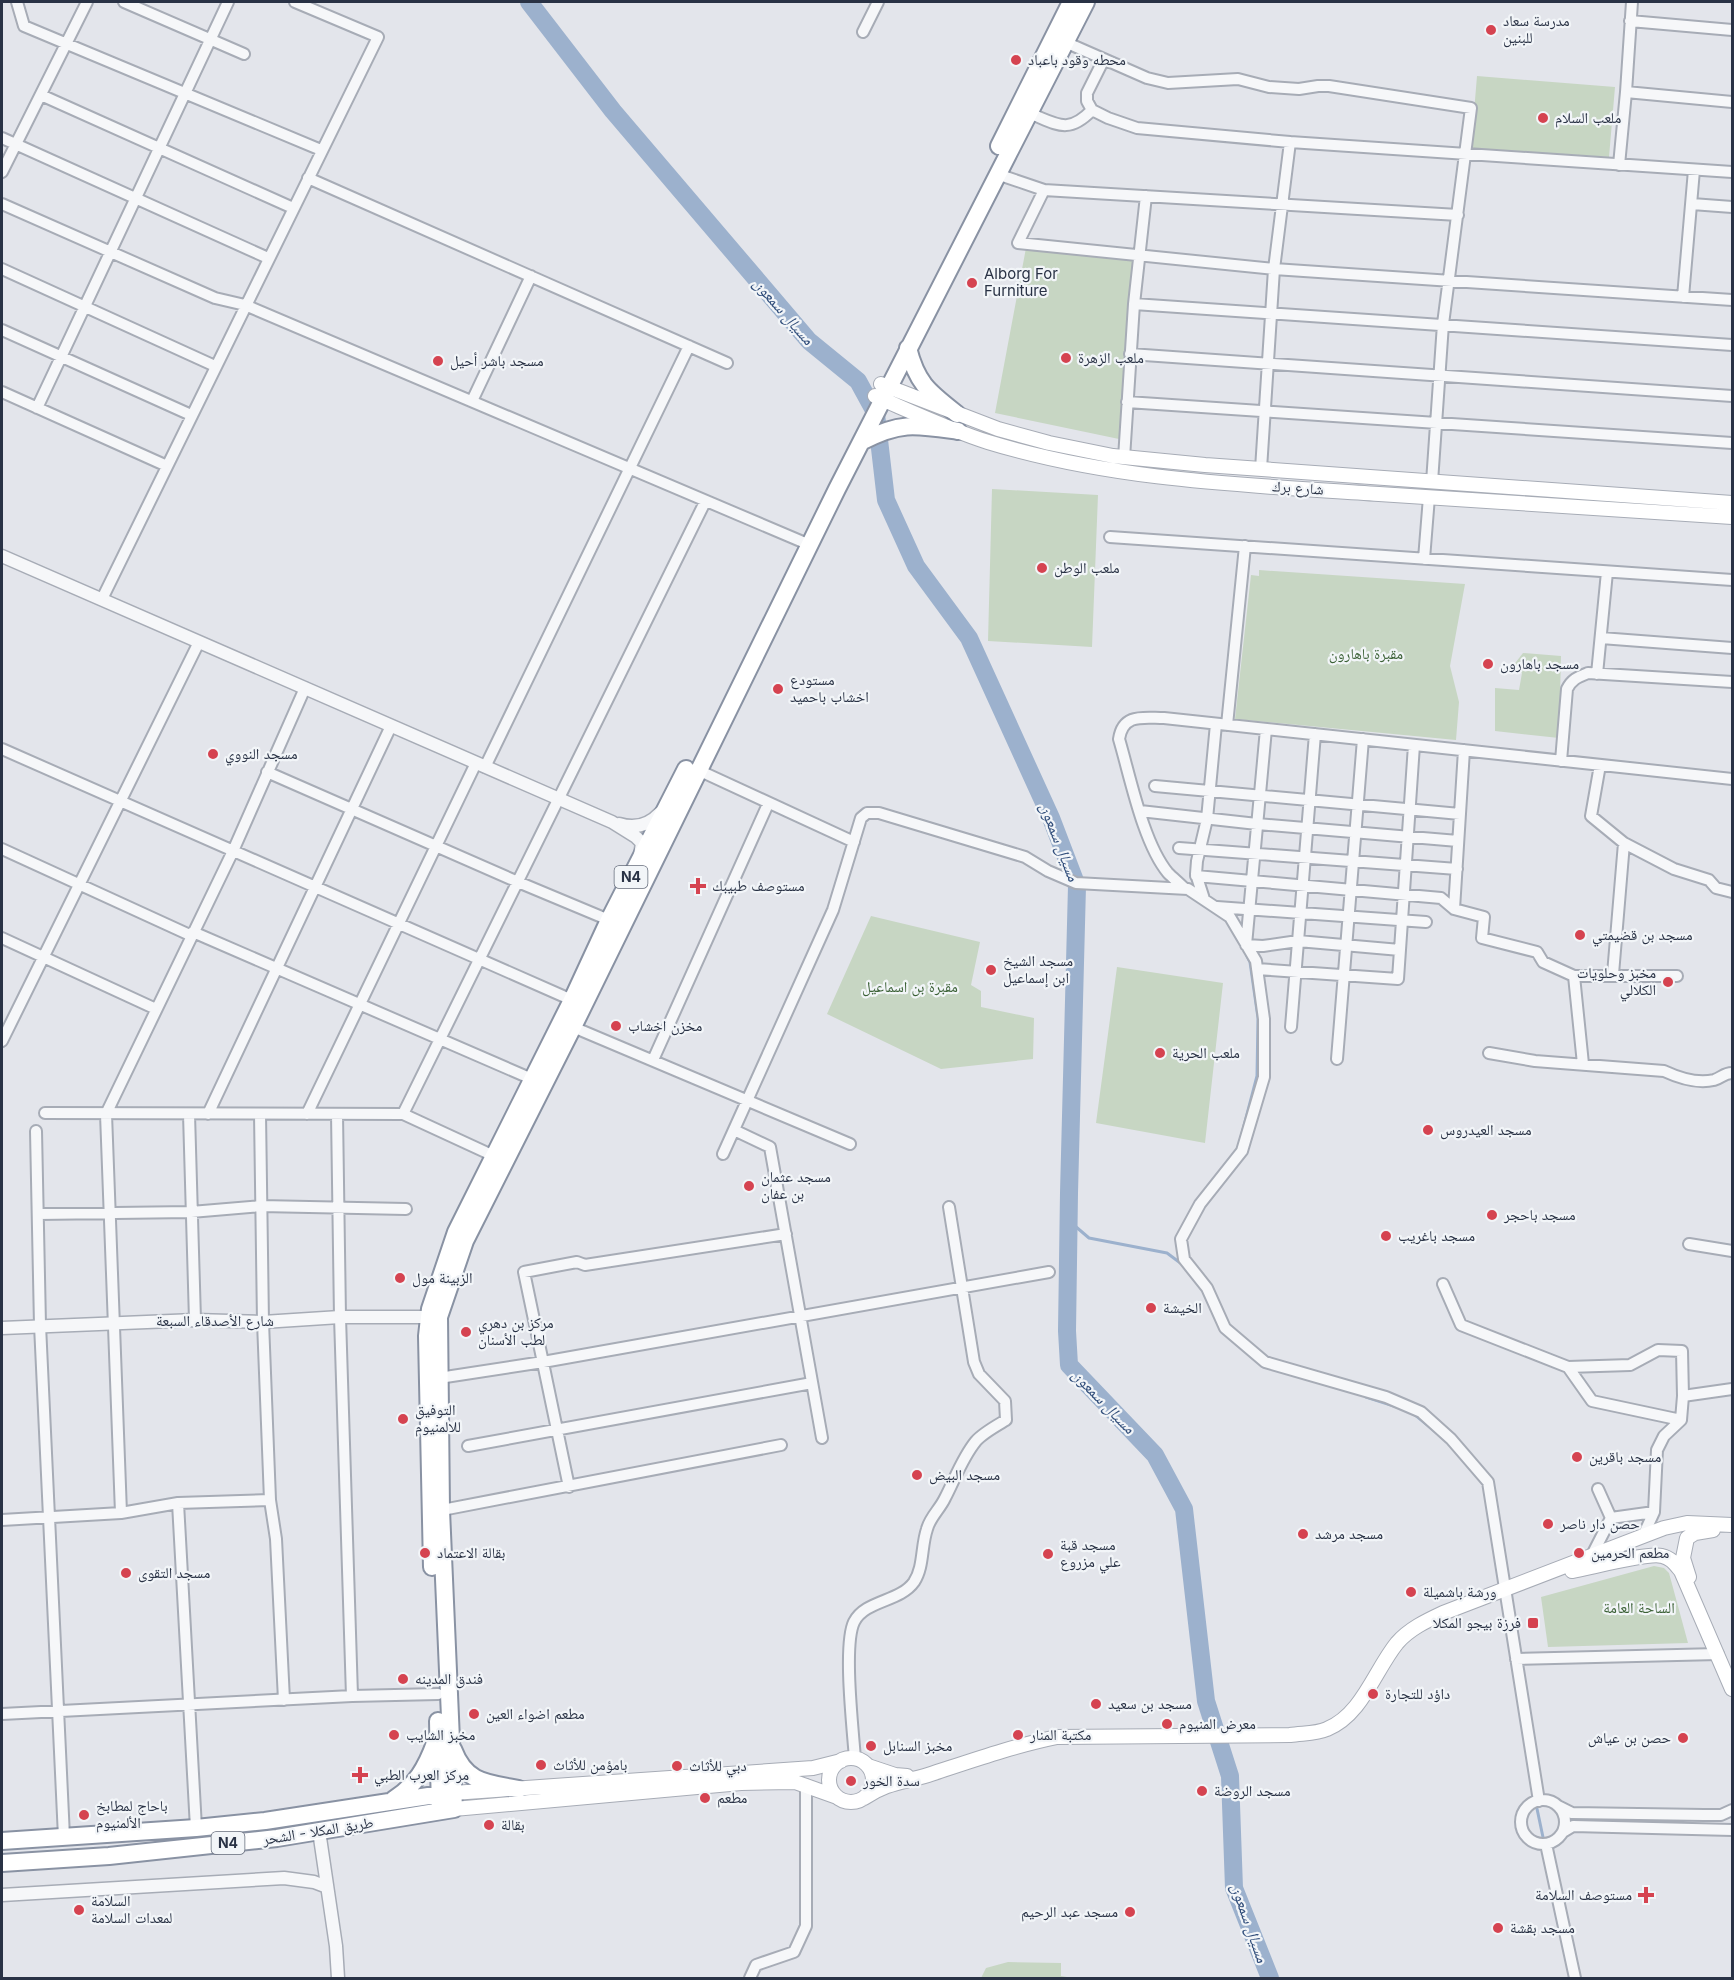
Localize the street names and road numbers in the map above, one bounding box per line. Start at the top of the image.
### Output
street label: شارع برك [1272,476,1324,500]
road number: N4 [614,866,648,888]
street label: شارع الأصدقاء السبعة [156,1311,274,1331]
street label: طريق المكلا - الشحر [260,1812,375,1850]
road number: N4 [212,1832,244,1854]

